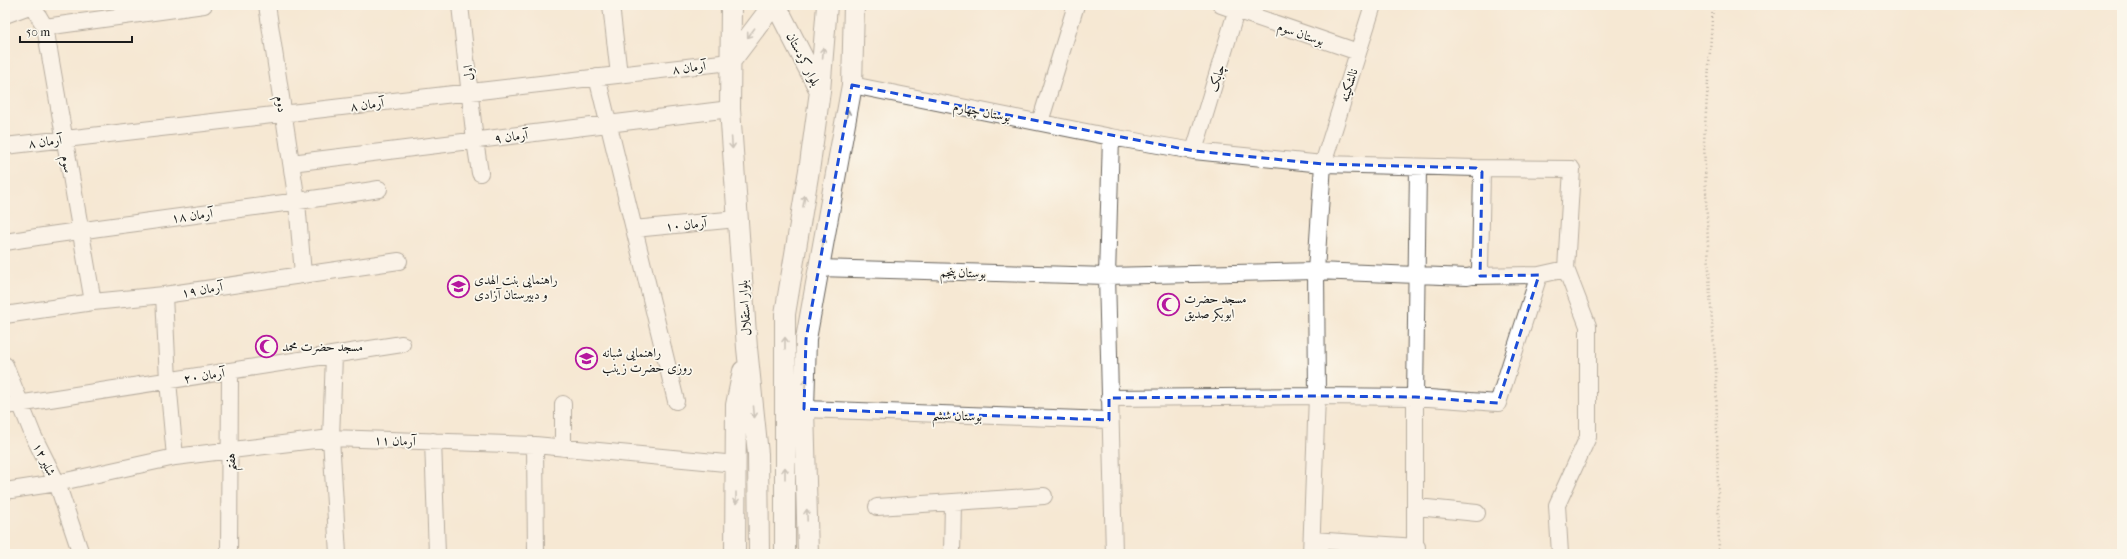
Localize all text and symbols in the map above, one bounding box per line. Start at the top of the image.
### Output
scale bar [20,18,132,44]
street label: بوستان سوم [1274,18,1326,52]
text: 50 m [26,25,50,39]
one-way arrow [747,28,755,39]
street label: بلوار کردستان [783,30,824,89]
one-way arrow [820,47,827,60]
street label: آرمان ۸ [671,58,708,78]
street label: چابک [1205,62,1229,94]
street label: اول [460,64,477,82]
street label: نالشکینه [1336,67,1361,104]
street label: دوم [269,95,290,114]
street label: آرمان ۸ [349,95,386,115]
street label: بوستان چهارم [951,99,1012,128]
one-way arrow [843,109,851,122]
street label: آرمان ۹ [493,127,530,147]
street label: آرمان ۸ [27,132,64,152]
one-way arrow [729,136,736,149]
street label: سوم [55,154,76,175]
one-way arrow [800,195,808,208]
street label: آرمان ۱۸ [171,205,215,226]
street label: آرمان ۱۰ [665,215,709,235]
one-way arrow [819,236,827,249]
street label: بوستان پنجم [939,264,986,286]
place label: راهنمایی بنت الهدی و دبیرستان آزادی [474,272,558,303]
school or university icon: راهنمایی بنت الهدی و دبیرستان آزادی [445,273,471,299]
street label: آرمان ۱۹ [180,279,225,301]
street label: بلوار استقلال [735,280,755,336]
place label: مسجد حضرت ابوبکر صدیق [1184,291,1247,322]
mosque icon: مسجد حضرت ابوبکر صدیق [1155,292,1181,318]
mosque icon: مسجد حضرت محمد [253,333,279,359]
one-way arrow [781,337,789,350]
place label: مسجد حضرت محمد [282,339,363,355]
place label: راهنمایی شبانه روزی حضرت زینب [602,345,692,377]
school or university icon: راهنمایی شبانه روزی حضرت زینب [574,346,600,372]
street label: آرمان ۲۰ [182,365,227,387]
one-way arrow [801,379,808,392]
one-way arrow [750,405,757,418]
street label: بوستان ششم [931,407,982,430]
street label: آرمان ۱۱ [374,432,417,450]
street label: شلیر ۱۲ [30,440,59,478]
street label: هفتم [223,453,244,471]
one-way arrow [781,467,789,480]
one-way arrow [732,491,740,504]
one-way arrow [803,509,811,522]

